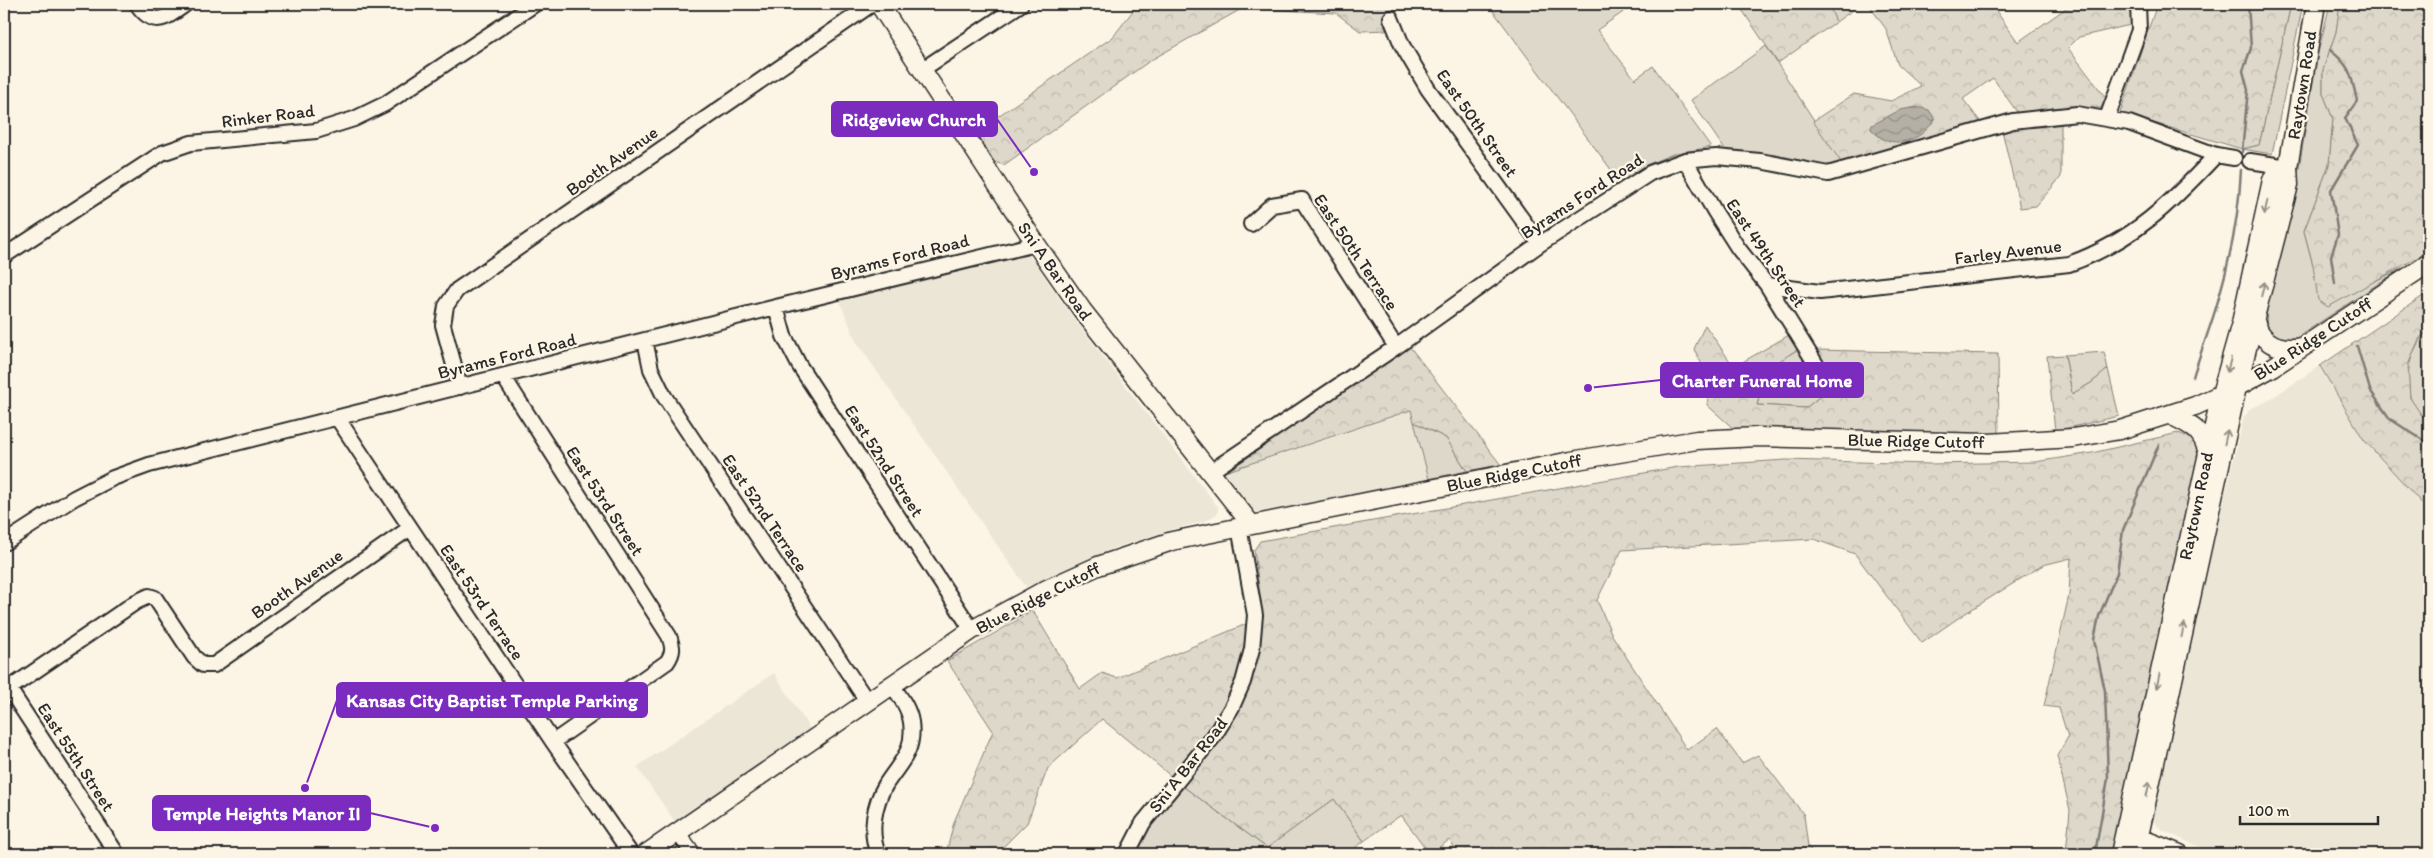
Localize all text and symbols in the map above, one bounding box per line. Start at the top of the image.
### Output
street label: Raytown Road [2283,29,2322,141]
street label: East 50th Street [1432,65,1523,182]
street label: Rinker Road [220,99,316,133]
callout: Ridgeview Church [832,102,997,136]
text: Ridgeview Church [842,108,986,131]
street label: Booth Avenue [562,121,662,201]
street label: Byrams Ford Road [1516,148,1648,244]
street label: East 50th Terrace [1309,189,1403,315]
street label: East 49th Street [1721,194,1811,312]
one-way arrow [2261,199,2270,215]
street label: Sni A Bar Road [1013,218,1097,325]
street label: Byrams Ford Road [828,229,972,285]
street label: Farley Avenue [1953,235,2063,269]
one-way arrow [2259,282,2268,298]
street label: Blue Ridge Cutoff [2250,292,2377,386]
street label: Byrams Ford Road [435,328,579,384]
one-way arrow [2224,357,2234,373]
callout: Charter Funeral Home [1661,363,1863,397]
text: Charter Funeral Home [1672,369,1852,392]
street label: East 52nd Street [840,401,929,521]
street label: Blue Ridge Cutoff [1847,429,1986,453]
one-way arrow [2222,430,2231,446]
street label: East 53rd Street [561,442,649,560]
street label: Blue Ridge Cutoff [1445,449,1584,497]
street label: East 52nd Terrace [717,450,813,576]
street label: Raytown Road [2174,450,2218,562]
street label: East 53rd Terrace [435,540,529,664]
street label: Booth Avenue [247,544,347,624]
street label: Blue Ridge Cutoff [972,557,1105,639]
one-way arrow [2179,622,2188,638]
one-way arrow [2153,673,2162,689]
callout: Kansas City Baptist Temple Parking [337,683,647,717]
text: Kansas City Baptist Temple Parking [346,689,639,712]
street label: East 55th Street [33,698,120,816]
street label: Sni A Bar Road [1144,713,1232,817]
one-way arrow [2144,781,2153,797]
scale bar [2240,793,2378,825]
callout: Temple Heights Manor II [153,796,370,830]
text: Temple Heights Manor II [163,802,360,825]
text: 100 m [2248,802,2290,820]

